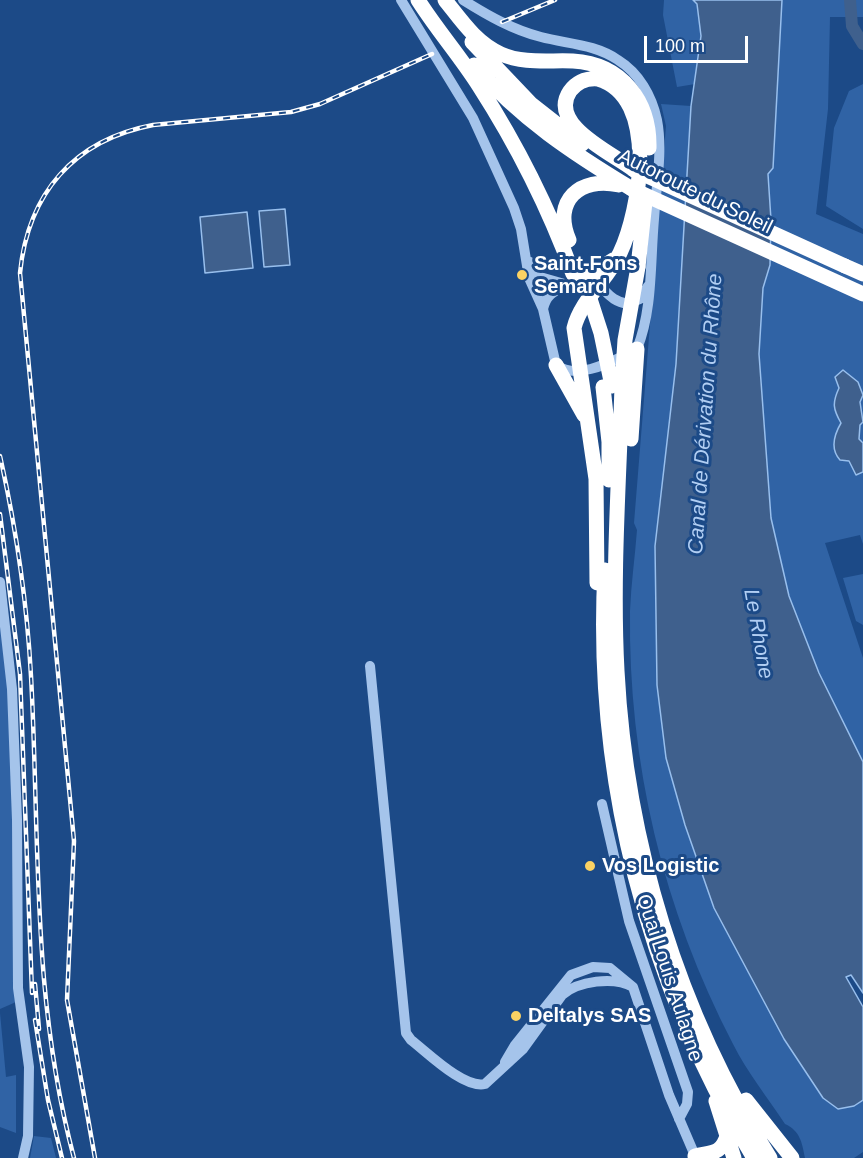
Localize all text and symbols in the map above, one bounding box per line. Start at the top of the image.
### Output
scale bar [647,24,750,62]
text: 100 m [655,36,705,56]
street label: Autoroute du Soleil [614,144,776,240]
place label: Saint-Fons Semard [534,252,637,299]
marker: Saint-Fons Semard [515,268,529,282]
water label: Canal de Dérivation du Rhône [684,273,728,555]
water label: Le Rhone [738,587,778,681]
place label: Vos Logistic [602,854,719,878]
marker: Vos Logistic [583,859,597,873]
street label: Quai Louis Aulagne [631,891,707,1065]
place label: Deltalys SAS [528,1004,651,1028]
marker: Deltalys SAS [509,1009,523,1023]

